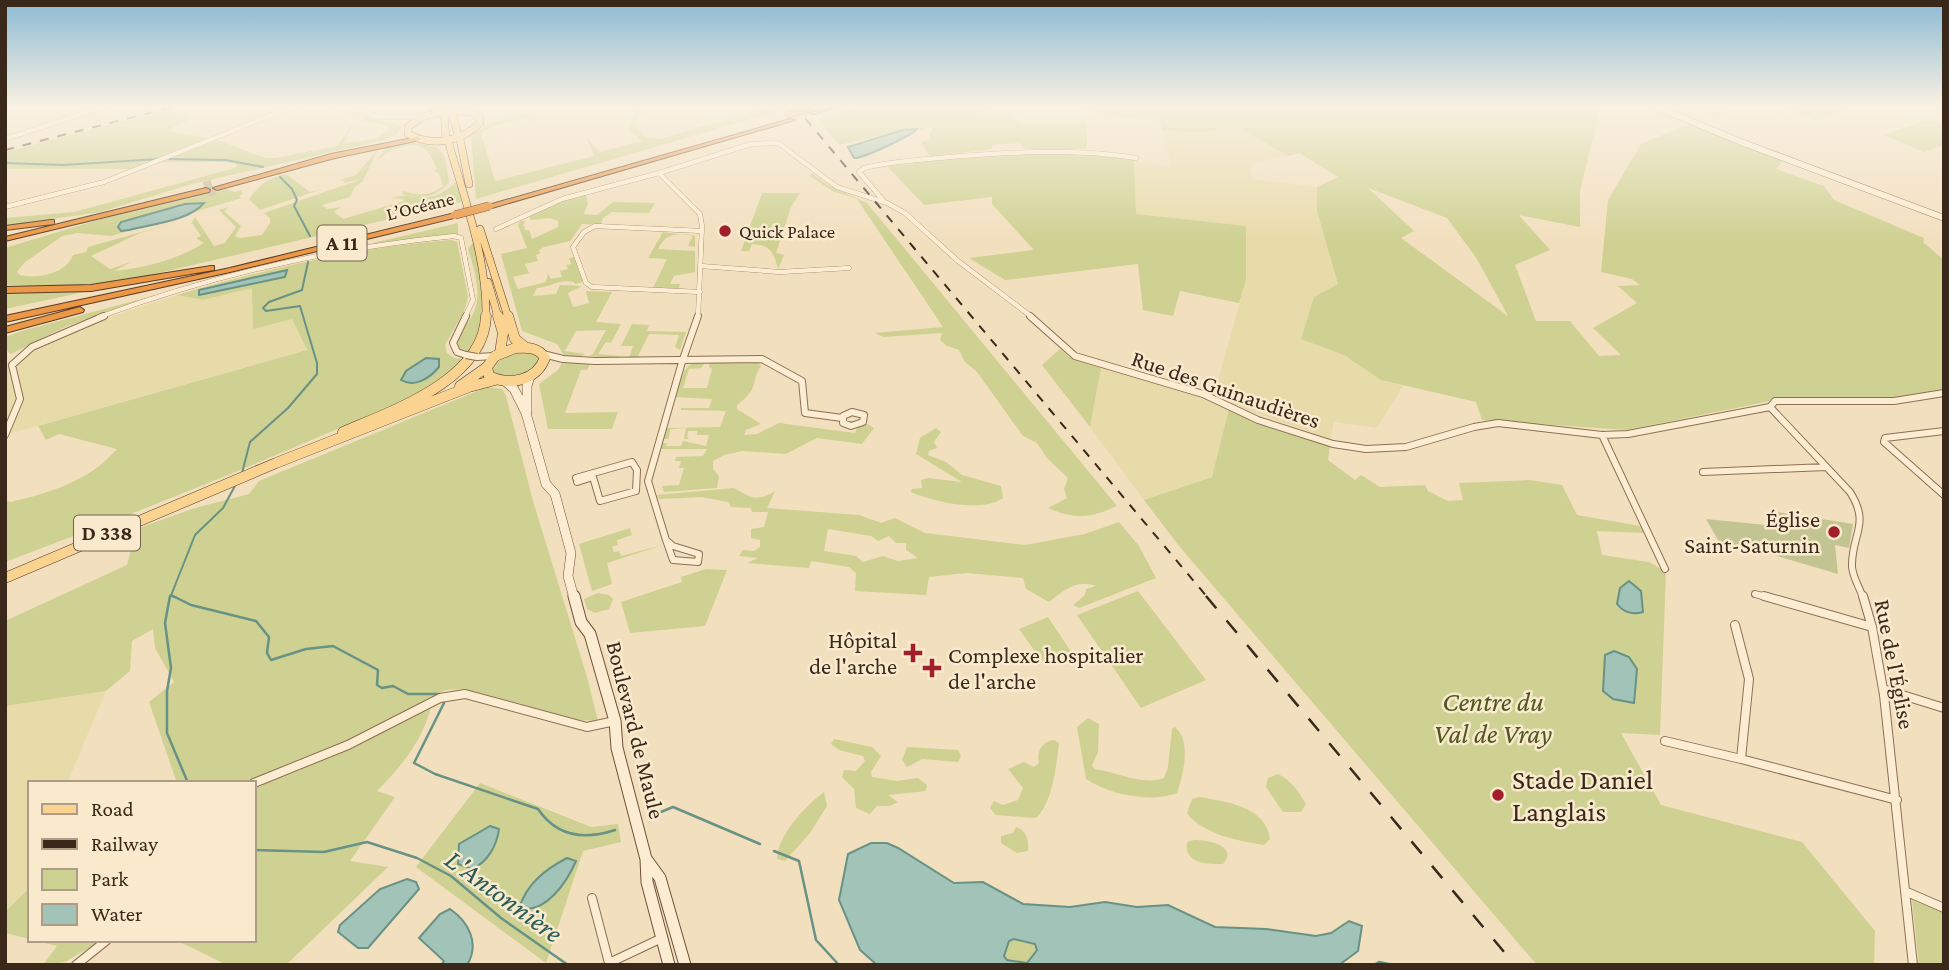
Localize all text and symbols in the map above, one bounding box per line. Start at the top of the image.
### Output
street label: L’Océane [384,187,456,225]
place label: Quick Palace [739,221,835,242]
marker: Quick Palace [717,223,733,239]
road number: A 11 [318,226,366,260]
street label: Rue des Guinaudières [1128,345,1324,433]
place label: Église Saint-Saturnin [1684,506,1820,558]
road number: D 338 [74,516,140,550]
marker: Église Saint-Saturnin [1826,524,1842,540]
street label: Rue de l'Église [1870,597,1920,731]
place label: Hôpital de l'arche [809,627,897,679]
street label: Boulevard de Maule [601,639,671,821]
place label: Complexe hospitalier de l'arche [948,642,1144,694]
marker: Hôpital de l'arche [903,643,923,663]
marker: Complexe hospitalier de l'arche [922,658,942,678]
park label: Centre du Val de Vray [1434,686,1553,749]
place label: Stade Daniel Langlais [1512,764,1653,827]
legend [28,781,256,942]
marker: Stade Daniel Langlais [1490,787,1506,803]
text: Road [91,797,134,821]
text: Railway [91,832,158,856]
water label: L'Antonnière [440,843,569,949]
text: Park [91,867,128,891]
text: Water [91,902,143,926]

